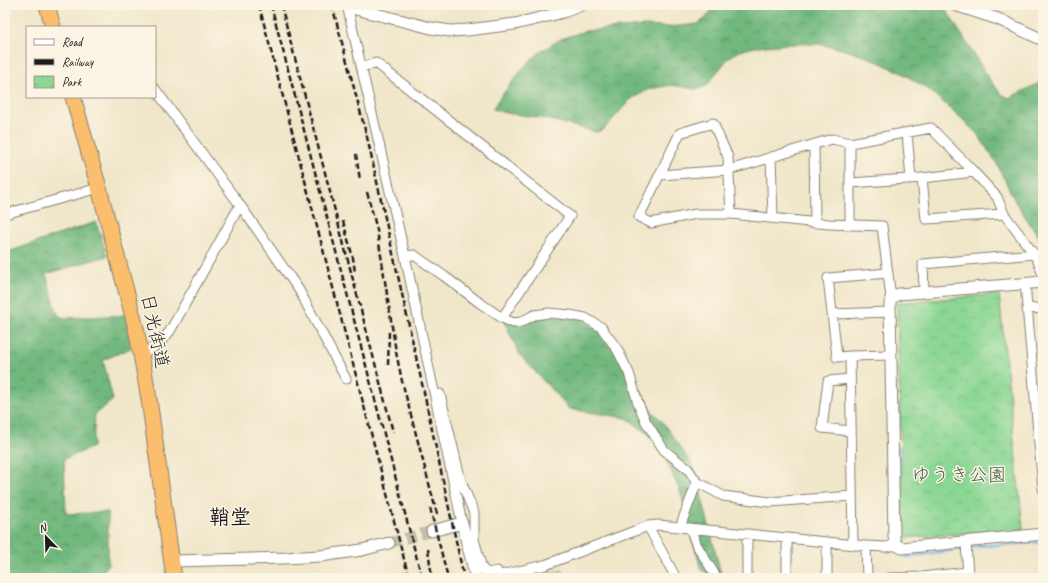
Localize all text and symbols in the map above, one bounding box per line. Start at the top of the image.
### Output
legend [26,26,156,98]
text: Road [62,34,84,50]
text: Railway [62,54,94,70]
text: Park [62,74,83,90]
street label: 日光街道 [135,291,175,371]
park label: ゆうき公園 [911,463,1007,487]
district label: 鞘堂 [209,504,251,530]
north arrow [26,517,66,557]
text: N [36,519,50,536]

